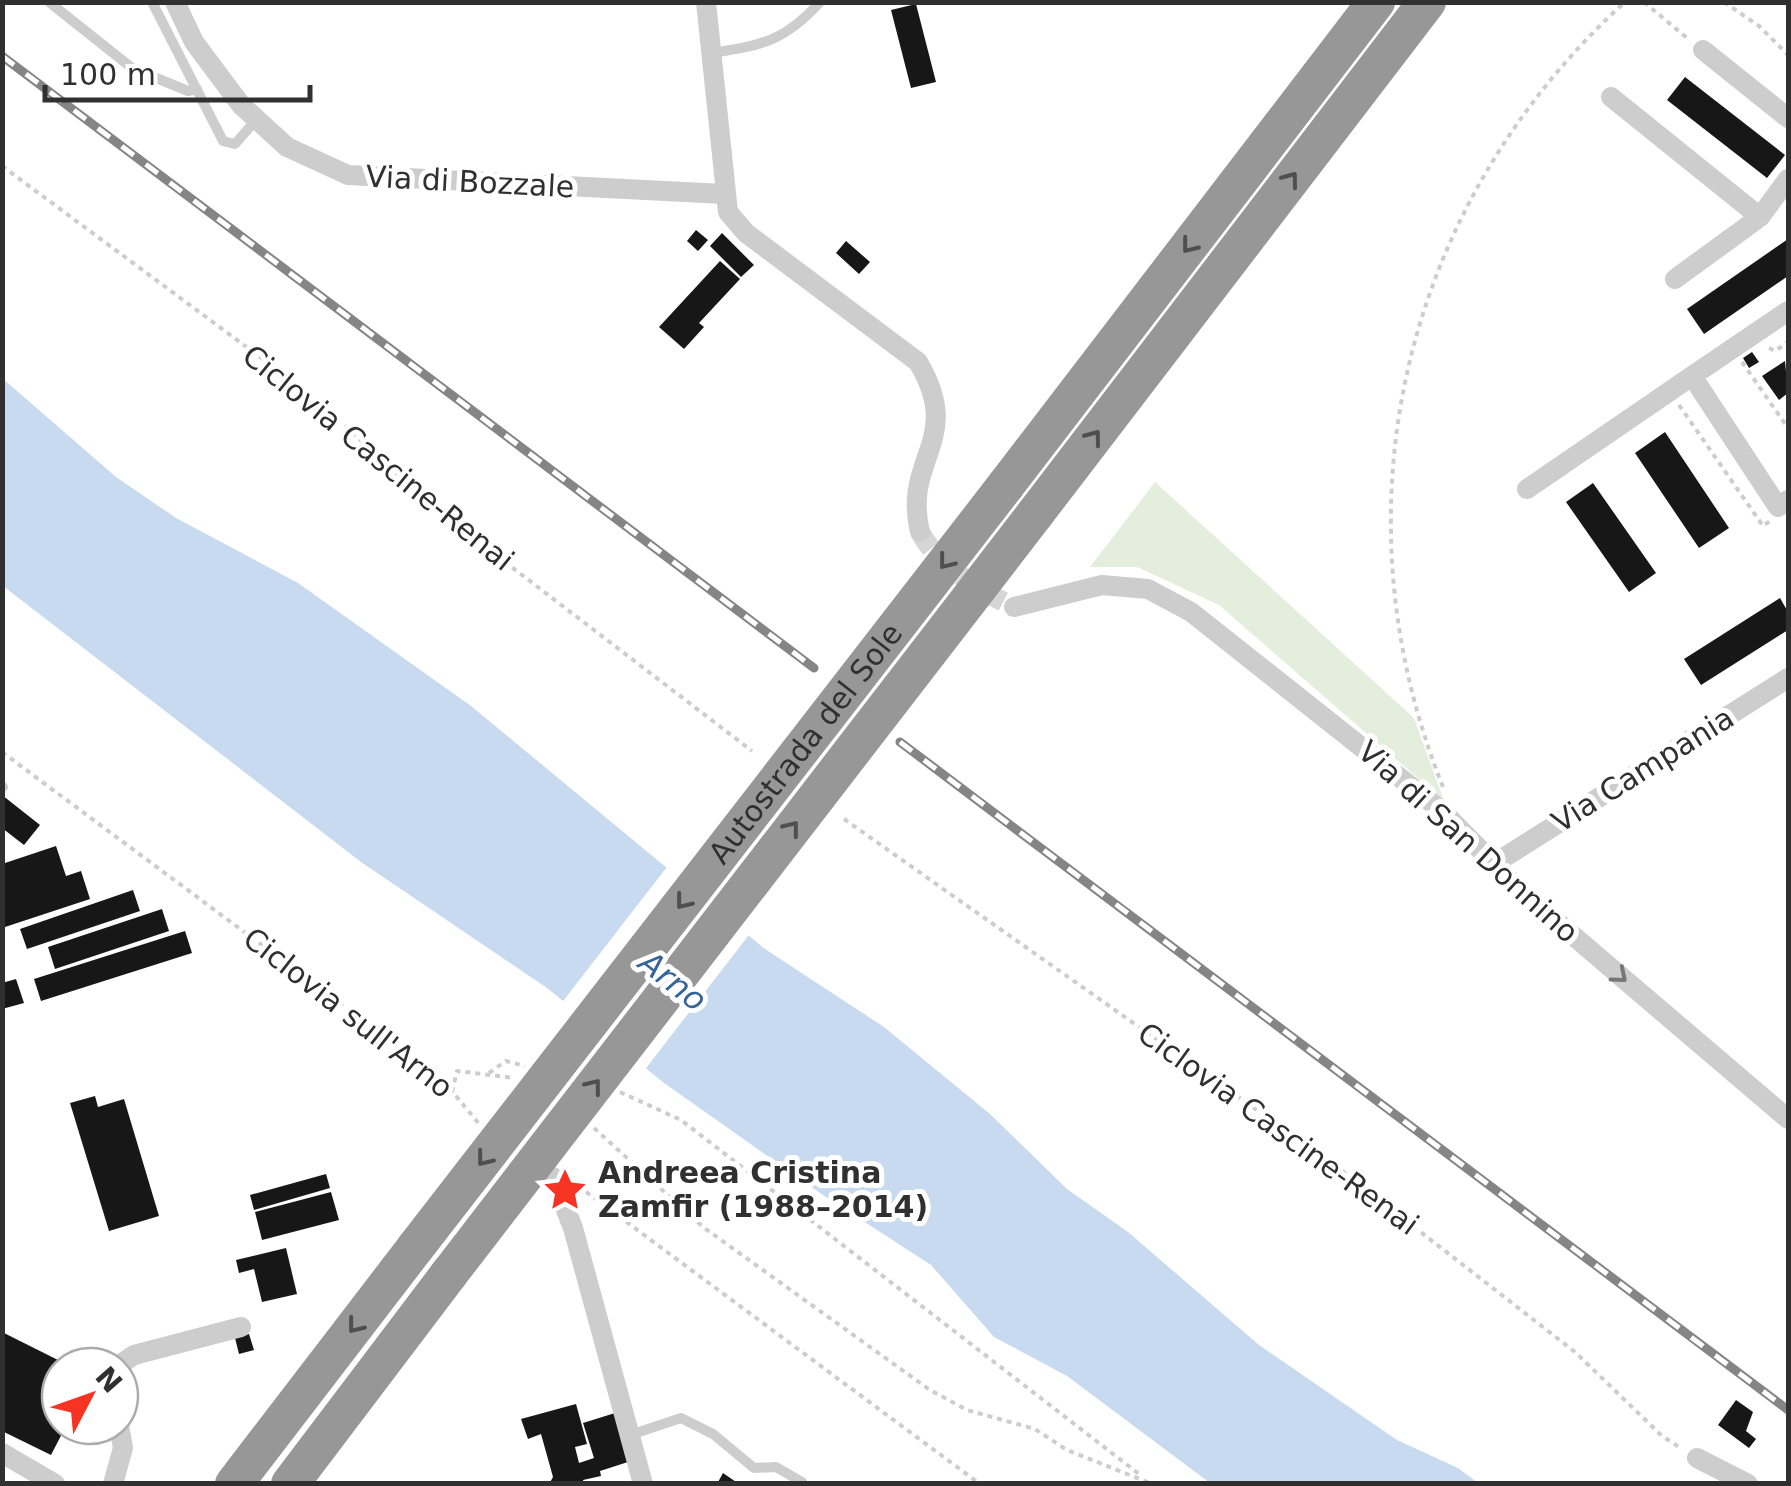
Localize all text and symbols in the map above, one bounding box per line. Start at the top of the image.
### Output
scale bar [45,40,310,102]
text: 100 m [60,57,156,92]
street label: Via di Bozzale [365,159,575,204]
one-way arrow [1280,172,1297,190]
one-way arrow [1183,235,1200,253]
street label: Ciclovia Cascine-Renai [236,338,521,578]
one-way arrow [1082,430,1099,448]
one-way arrow [940,551,958,569]
street label: Autostrada del Sole [701,616,909,870]
street label: Via Campania [1545,700,1740,839]
street label: Via di San Donnino [1351,734,1586,950]
one-way arrow [781,821,798,839]
one-way arrow [677,891,695,909]
street label: Ciclovia sull'Arno [237,920,460,1105]
water label: Arno [630,942,714,1019]
one-way arrow [1608,964,1627,982]
street label: Ciclovia Cascine-Renai [1131,1015,1425,1242]
one-way arrow [582,1079,599,1097]
one-way arrow [478,1148,496,1166]
place label: Andreea Cristina Zamfir (1988–2014) [598,1155,928,1224]
place icon: Andreea Cristina Zamfir (1988–2014) [541,1166,589,1214]
one-way arrow [350,1315,367,1333]
north arrow [40,1346,140,1446]
text: N [88,1360,129,1400]

